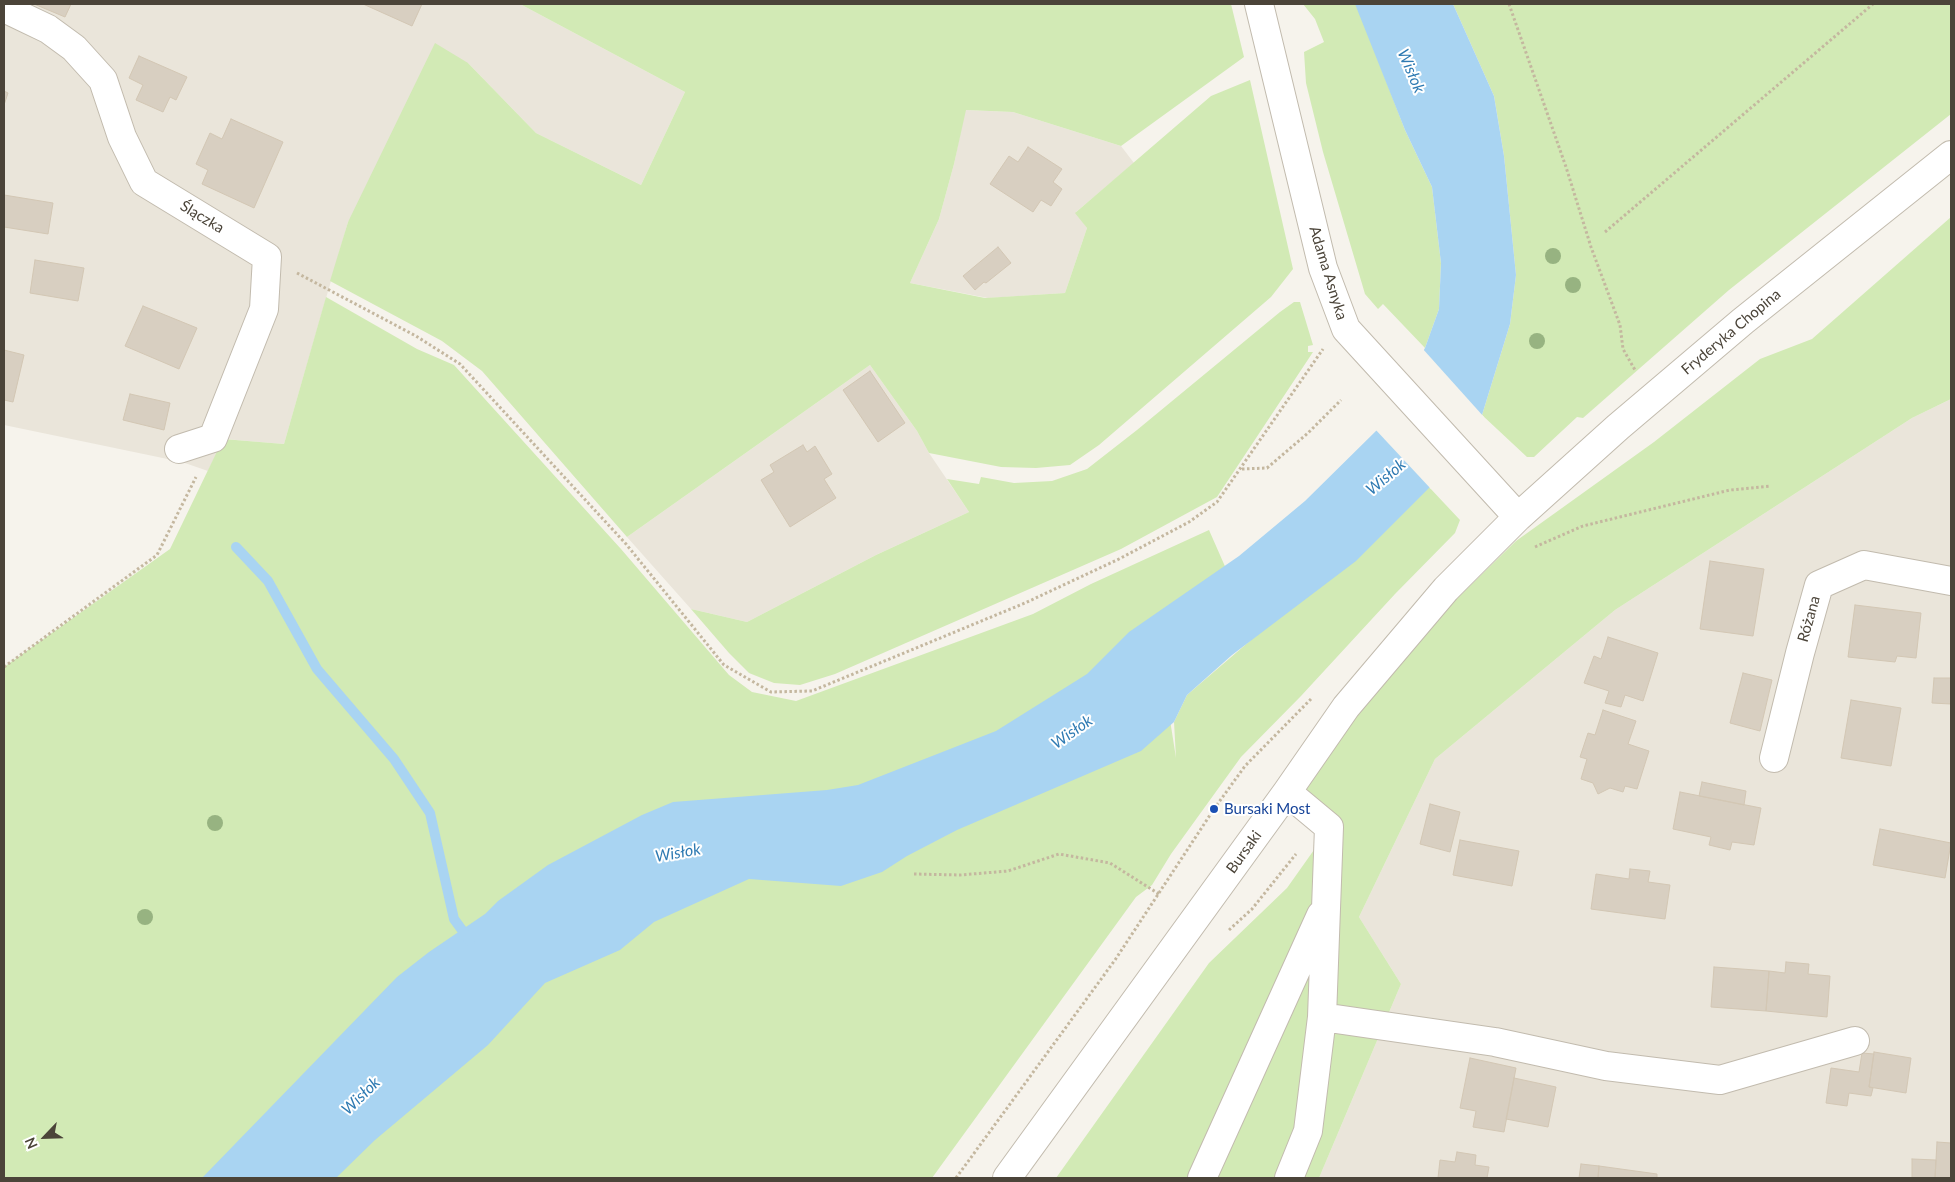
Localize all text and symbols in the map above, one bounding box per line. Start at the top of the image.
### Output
water label: Wisłok [1393,46,1429,96]
street label: Ślączka [177,197,227,237]
street label: Adama Asnyka [1305,224,1351,322]
street label: Fryderyka Chopina [1678,285,1784,379]
water label: Wisłok [1362,455,1410,499]
street label: Różana [1794,594,1824,644]
water label: Wisłok [1048,711,1096,753]
place label: Bursaki Most [1224,800,1310,818]
marker: Bursaki Most [1208,803,1220,815]
street label: Bursaki [1222,827,1266,877]
water label: Wisłok [654,840,702,866]
water label: Wisłok [338,1073,384,1119]
north arrow [20,1112,70,1162]
text: N [21,1135,41,1152]

